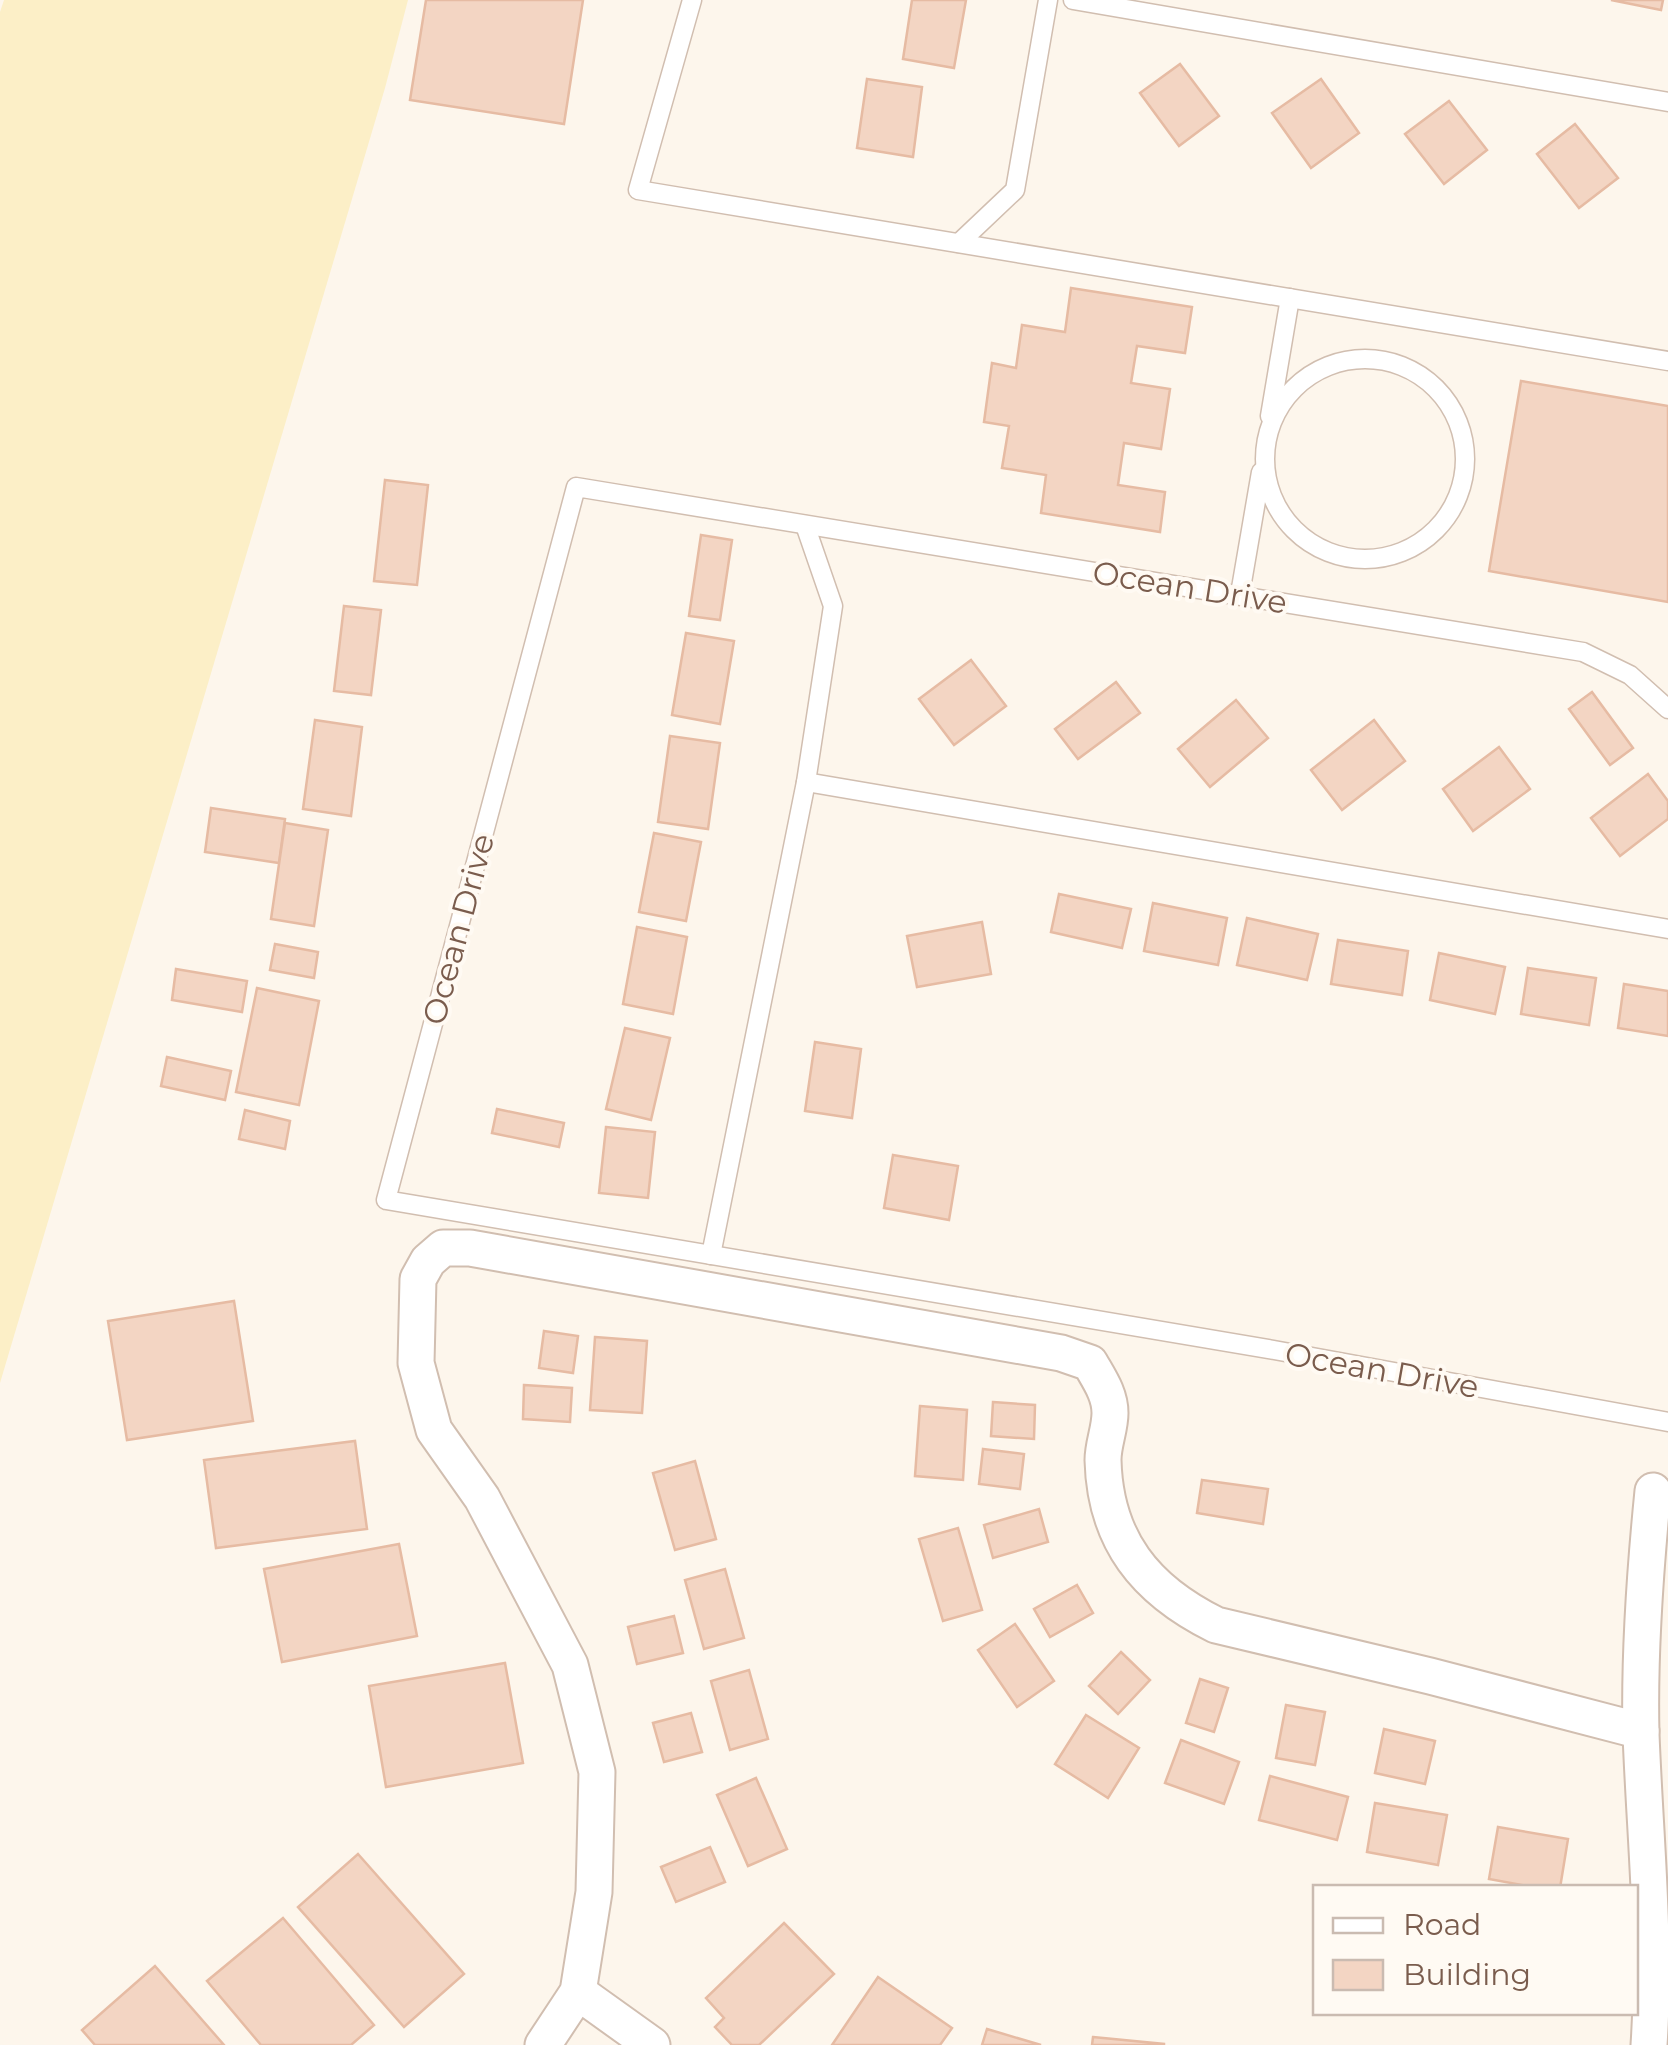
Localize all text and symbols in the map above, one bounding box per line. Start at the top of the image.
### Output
street label: Ocean Drive [1090,552,1290,622]
street label: Ocean Drive [414,829,502,1029]
street label: Ocean Drive [1282,1334,1482,1406]
legend [1313,1885,1638,2015]
text: Road [1403,1906,1481,1943]
text: Building [1403,1956,1531,1993]

